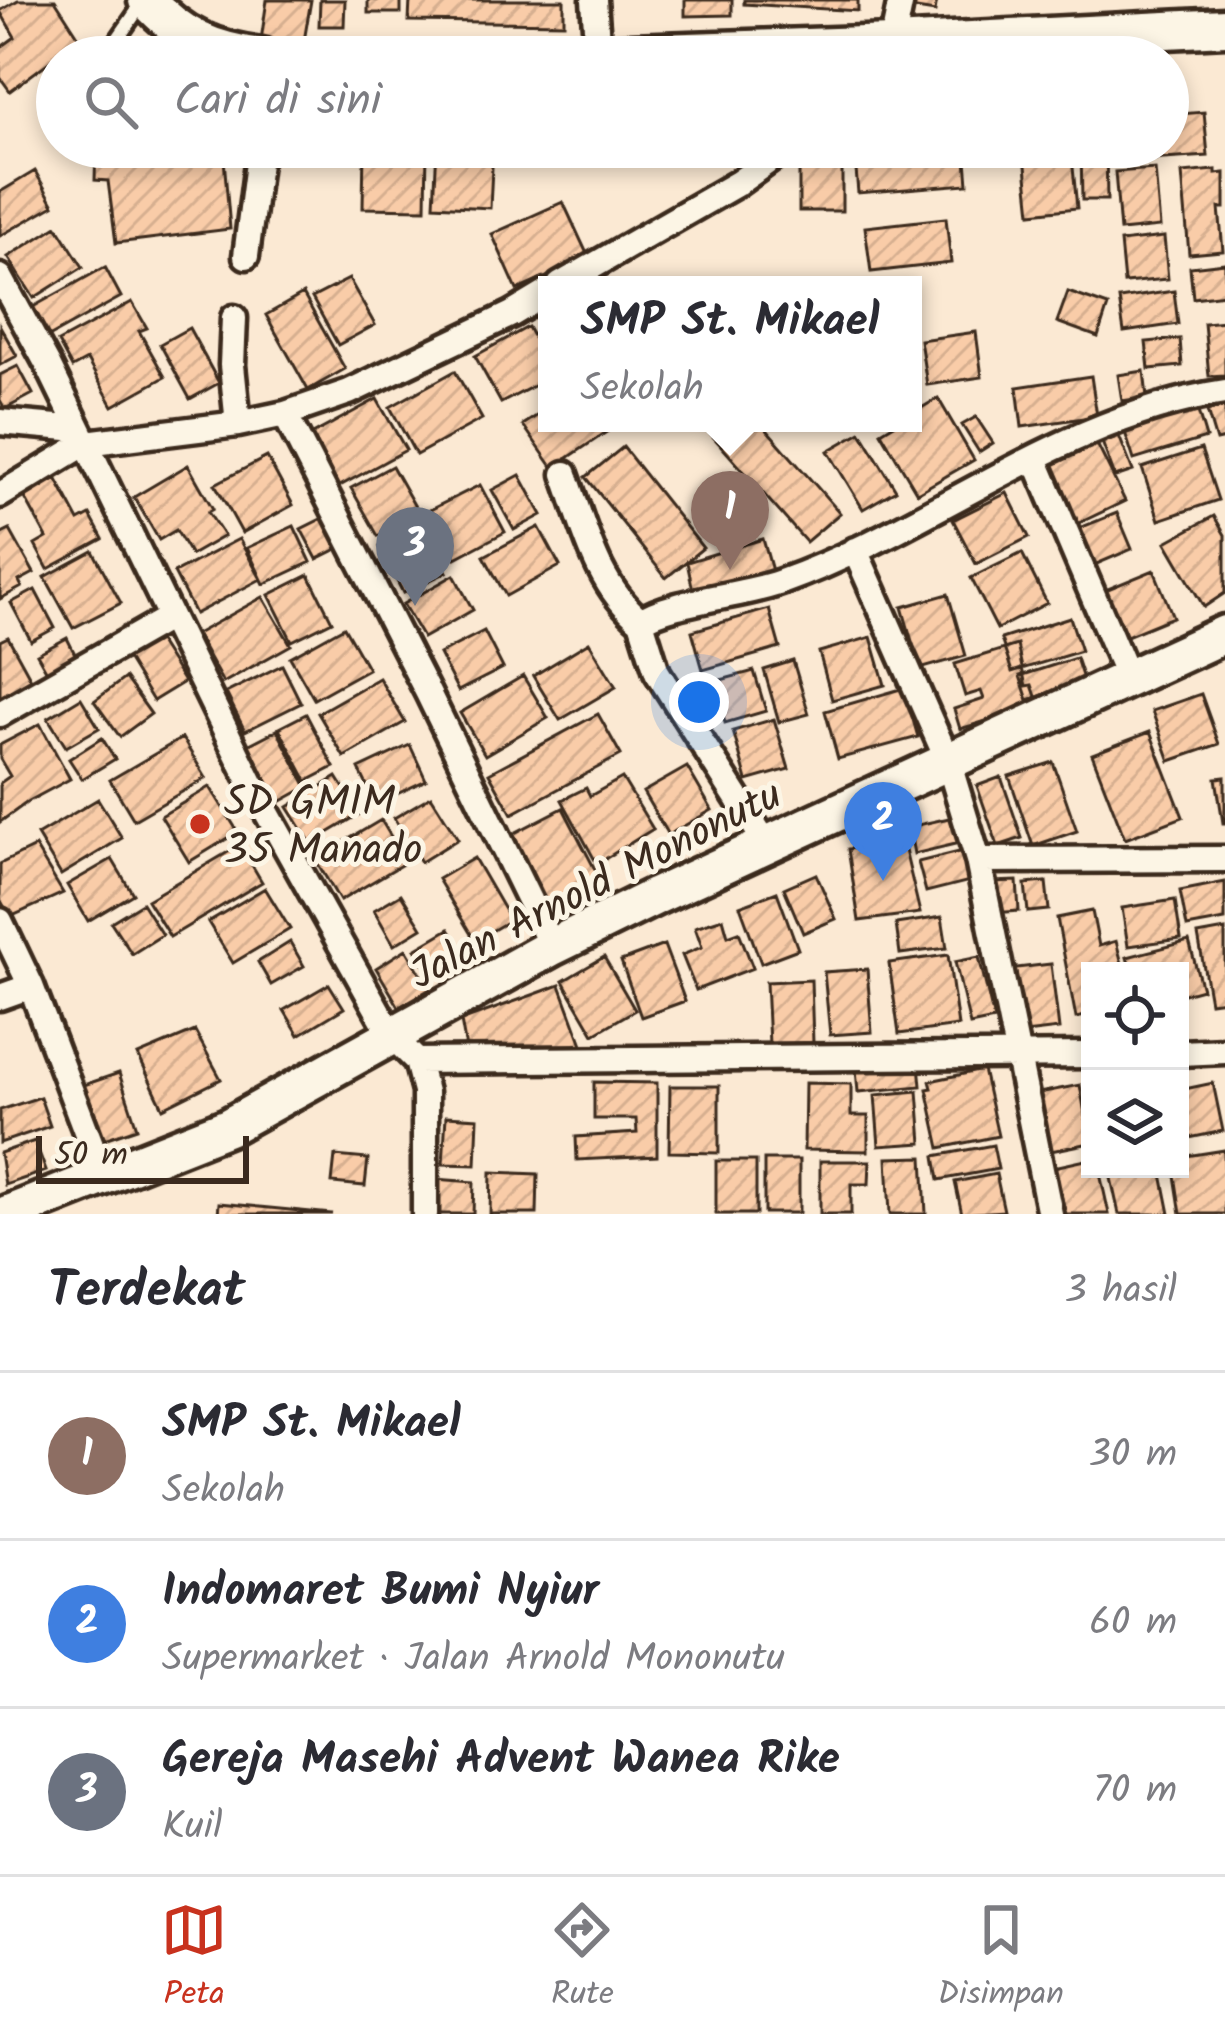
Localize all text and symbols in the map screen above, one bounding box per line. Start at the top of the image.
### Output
search box [36,36,1189,168]
text: Cari di sini [174,66,382,138]
icon: search [78,69,144,135]
popup [538,276,922,432]
text: SMP St. Mikael [581,287,879,359]
text: Sekolah [581,359,704,421]
pin: 1 [691,471,769,570]
pin: 3 [376,507,454,606]
your location [669,672,729,732]
street label: Jalan Arnold Mononutu [399,763,795,1009]
place label: SD GMIM 35 Manado [224,770,422,885]
pin: 2 [844,782,922,881]
marker: SD GMIM 35 Manado [187,811,213,837]
map controls [1081,962,1189,1178]
button: locate [1081,962,1189,1070]
button: layers [1081,1070,1189,1178]
scale bar [36,1130,249,1183]
text: 50 m [54,1130,128,1183]
text: Terdekat [48,1252,246,1333]
text: 3 hasil [1064,1261,1177,1323]
text: SMP St. Mikael [162,1389,461,1461]
text: 1 [81,1425,93,1487]
text: 30 m [1089,1425,1177,1487]
text: Sekolah [162,1461,285,1523]
text: Indomaret Bumi Nyiur [162,1557,599,1629]
text: 2 [76,1593,98,1655]
text: 60 m [1089,1593,1177,1655]
text: Supermarket · Jalan Arnold Mononutu [162,1629,785,1691]
text: Gereja Masehi Advent Wanea Rike [162,1725,840,1797]
text: 3 [76,1761,98,1823]
text: 70 m [1093,1761,1177,1823]
text: Kuil [162,1797,223,1859]
tab: Peta [161,1897,227,2022]
tab: Rute [549,1897,615,2022]
tab: Disimpan [938,1897,1064,2022]

